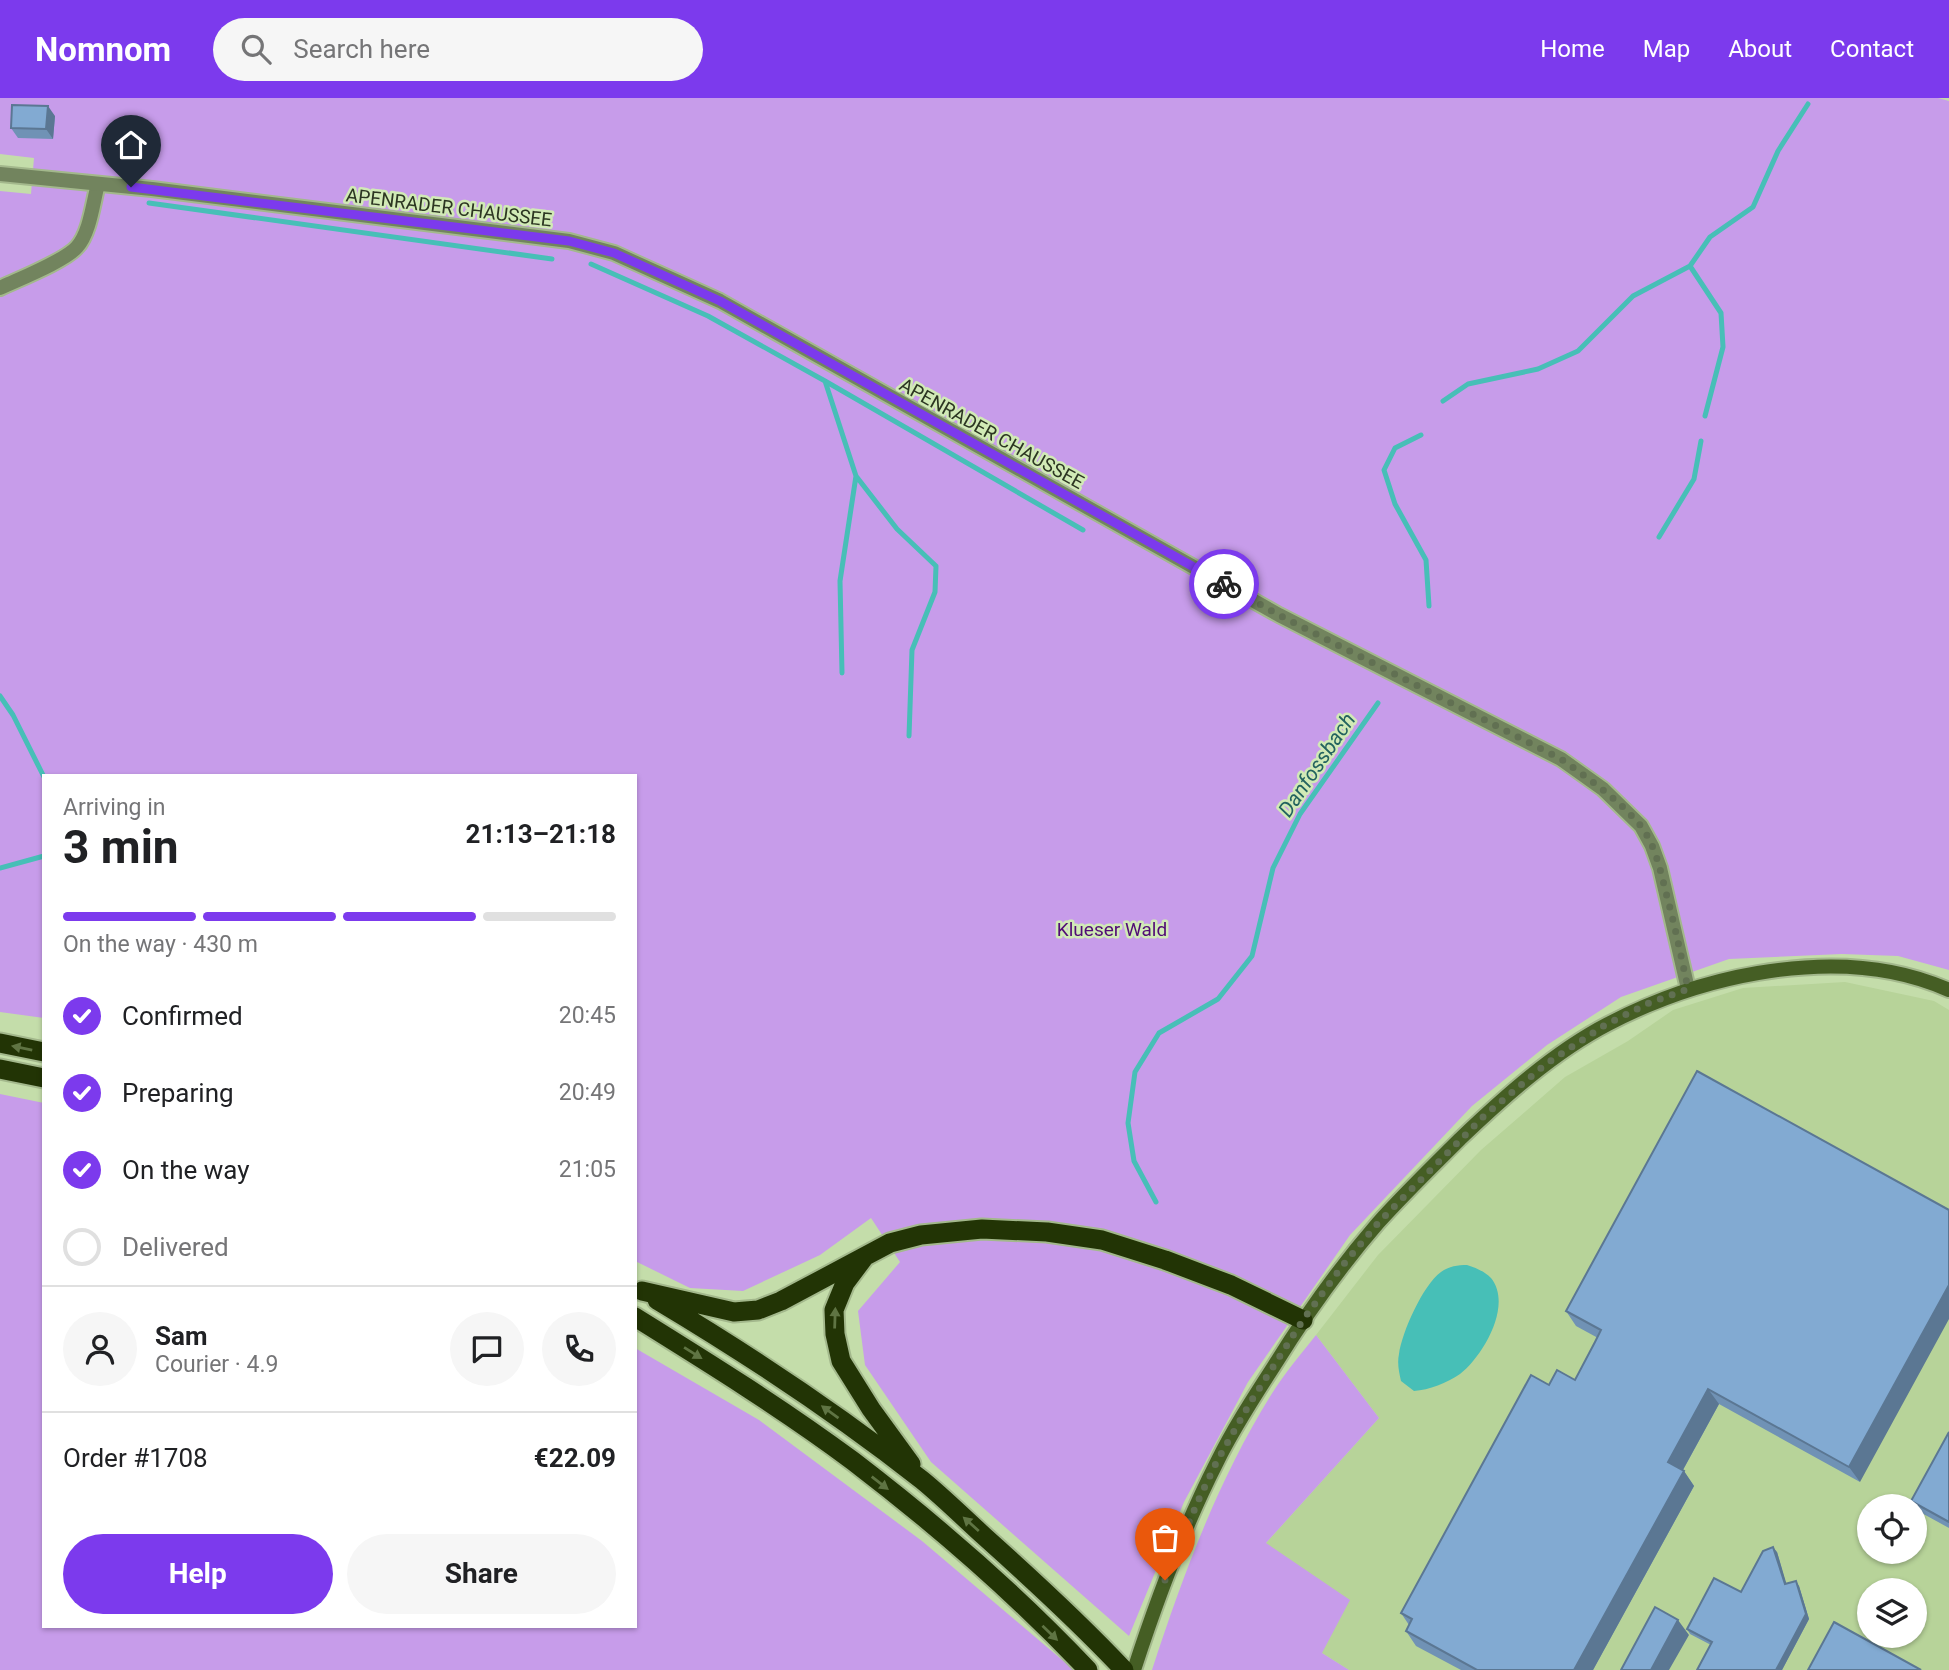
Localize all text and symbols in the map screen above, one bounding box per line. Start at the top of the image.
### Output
search box [213,18,703,81]
text: Nomnom [35,30,171,69]
icon: search [237,30,275,68]
text: Search here [293,34,430,64]
text: Home [1540,35,1605,63]
text: Map [1643,35,1690,63]
text: About [1728,35,1792,63]
text: Contact [1830,35,1914,63]
pin [101,115,161,187]
icon: home [112,126,150,164]
street label: APENRADER CHAUSSEE [345,183,553,232]
street label: APENRADER CHAUSSEE [896,373,1088,494]
courier [1189,549,1259,619]
icon: bike [1205,565,1243,603]
water label: Danfossbach [1274,709,1360,821]
text: Arriving in [63,794,166,821]
text: 21:13–21:18 [466,819,616,849]
text: 3 min [63,820,179,874]
park label: Klueser Wald [1057,918,1167,941]
text: On the way · 430 m [63,931,258,958]
icon: check [63,997,101,1035]
text: Confirmed [122,1001,243,1031]
text: 20:45 [559,1002,616,1029]
one-way arrow [11,1042,33,1053]
icon: check [63,1074,101,1112]
text: Preparing [122,1078,234,1108]
text: 20:49 [559,1079,616,1106]
icon: check [63,1151,101,1189]
text: On the way [122,1155,250,1185]
text: 21:05 [559,1156,616,1183]
text: Delivered [122,1232,229,1262]
one-way arrow [829,1307,841,1329]
button: person [63,1312,137,1386]
button: chat [450,1312,524,1386]
button: phone [542,1312,616,1386]
text: Sam [155,1321,207,1351]
one-way arrow [684,1347,703,1359]
text: Courier · 4.9 [155,1351,278,1378]
one-way arrow [821,1405,839,1419]
text: Order #1708 [63,1443,208,1473]
text: €22.09 [534,1443,616,1473]
one-way arrow [871,1475,889,1489]
map controls [1857,1494,1927,1648]
button: locate [1857,1494,1927,1564]
pin [1135,1508,1195,1580]
one-way arrow [963,1517,980,1533]
icon: bag [1146,1519,1184,1557]
button: Help [63,1534,333,1614]
button: Share [347,1534,616,1614]
button: layers [1857,1578,1927,1648]
one-way arrow [1042,1625,1059,1642]

